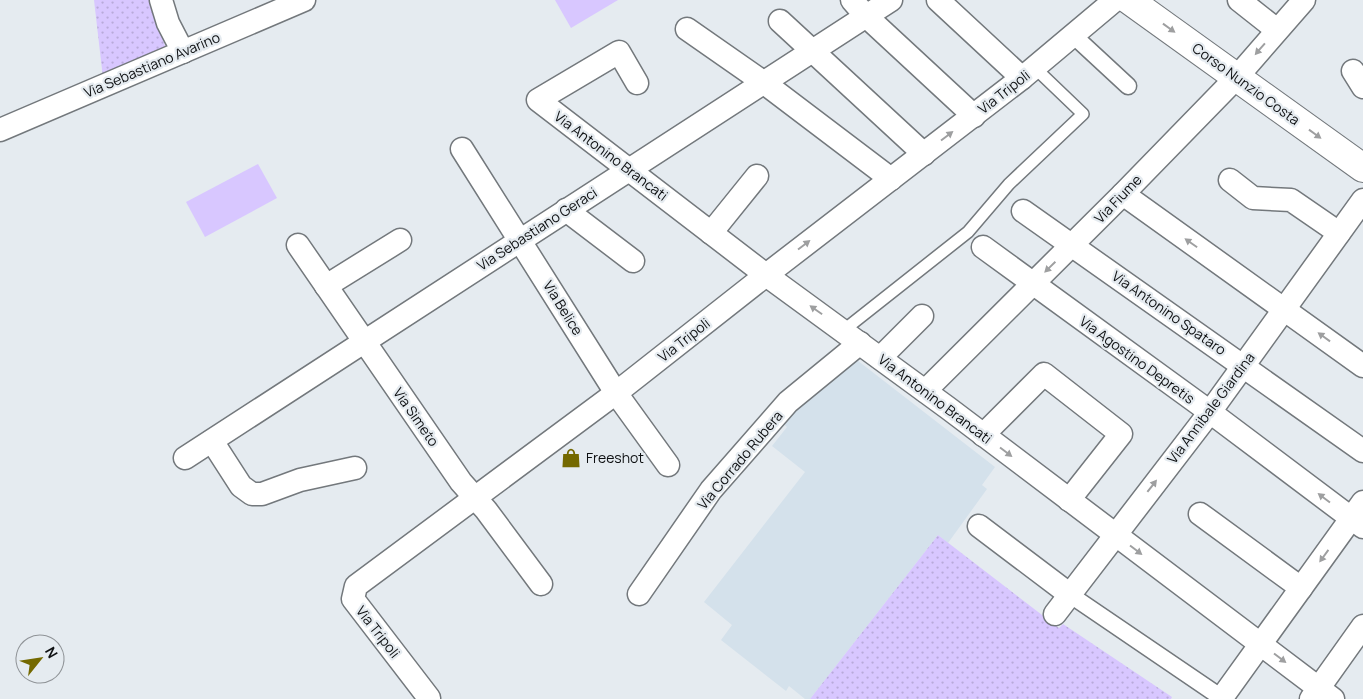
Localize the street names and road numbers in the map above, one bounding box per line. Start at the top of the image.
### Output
street label: Via Sebastiano Avarino [81,27,223,102]
street label: Corso Nunzio Costa [1189,38,1304,129]
street label: Via Tripoli [974,65,1034,118]
street label: Via Antonino Brancati [551,107,672,205]
street label: Via Fiume [1090,170,1146,227]
street label: Via Sebastiano Geraci [473,183,600,275]
street label: Via Antonino Spataro [1109,266,1230,359]
street label: Via Belice [539,277,588,339]
street label: Via Agostino Depretis [1076,311,1199,408]
street label: Via Tripoli [654,313,714,366]
street label: Via Annibale Giardina [1163,348,1259,467]
street label: Via Antonino Brancati [875,350,996,448]
street label: Via Simeto [389,384,444,450]
street label: Via Corrado Rubera [693,406,787,513]
street label: Via Tripoli [352,602,405,662]

